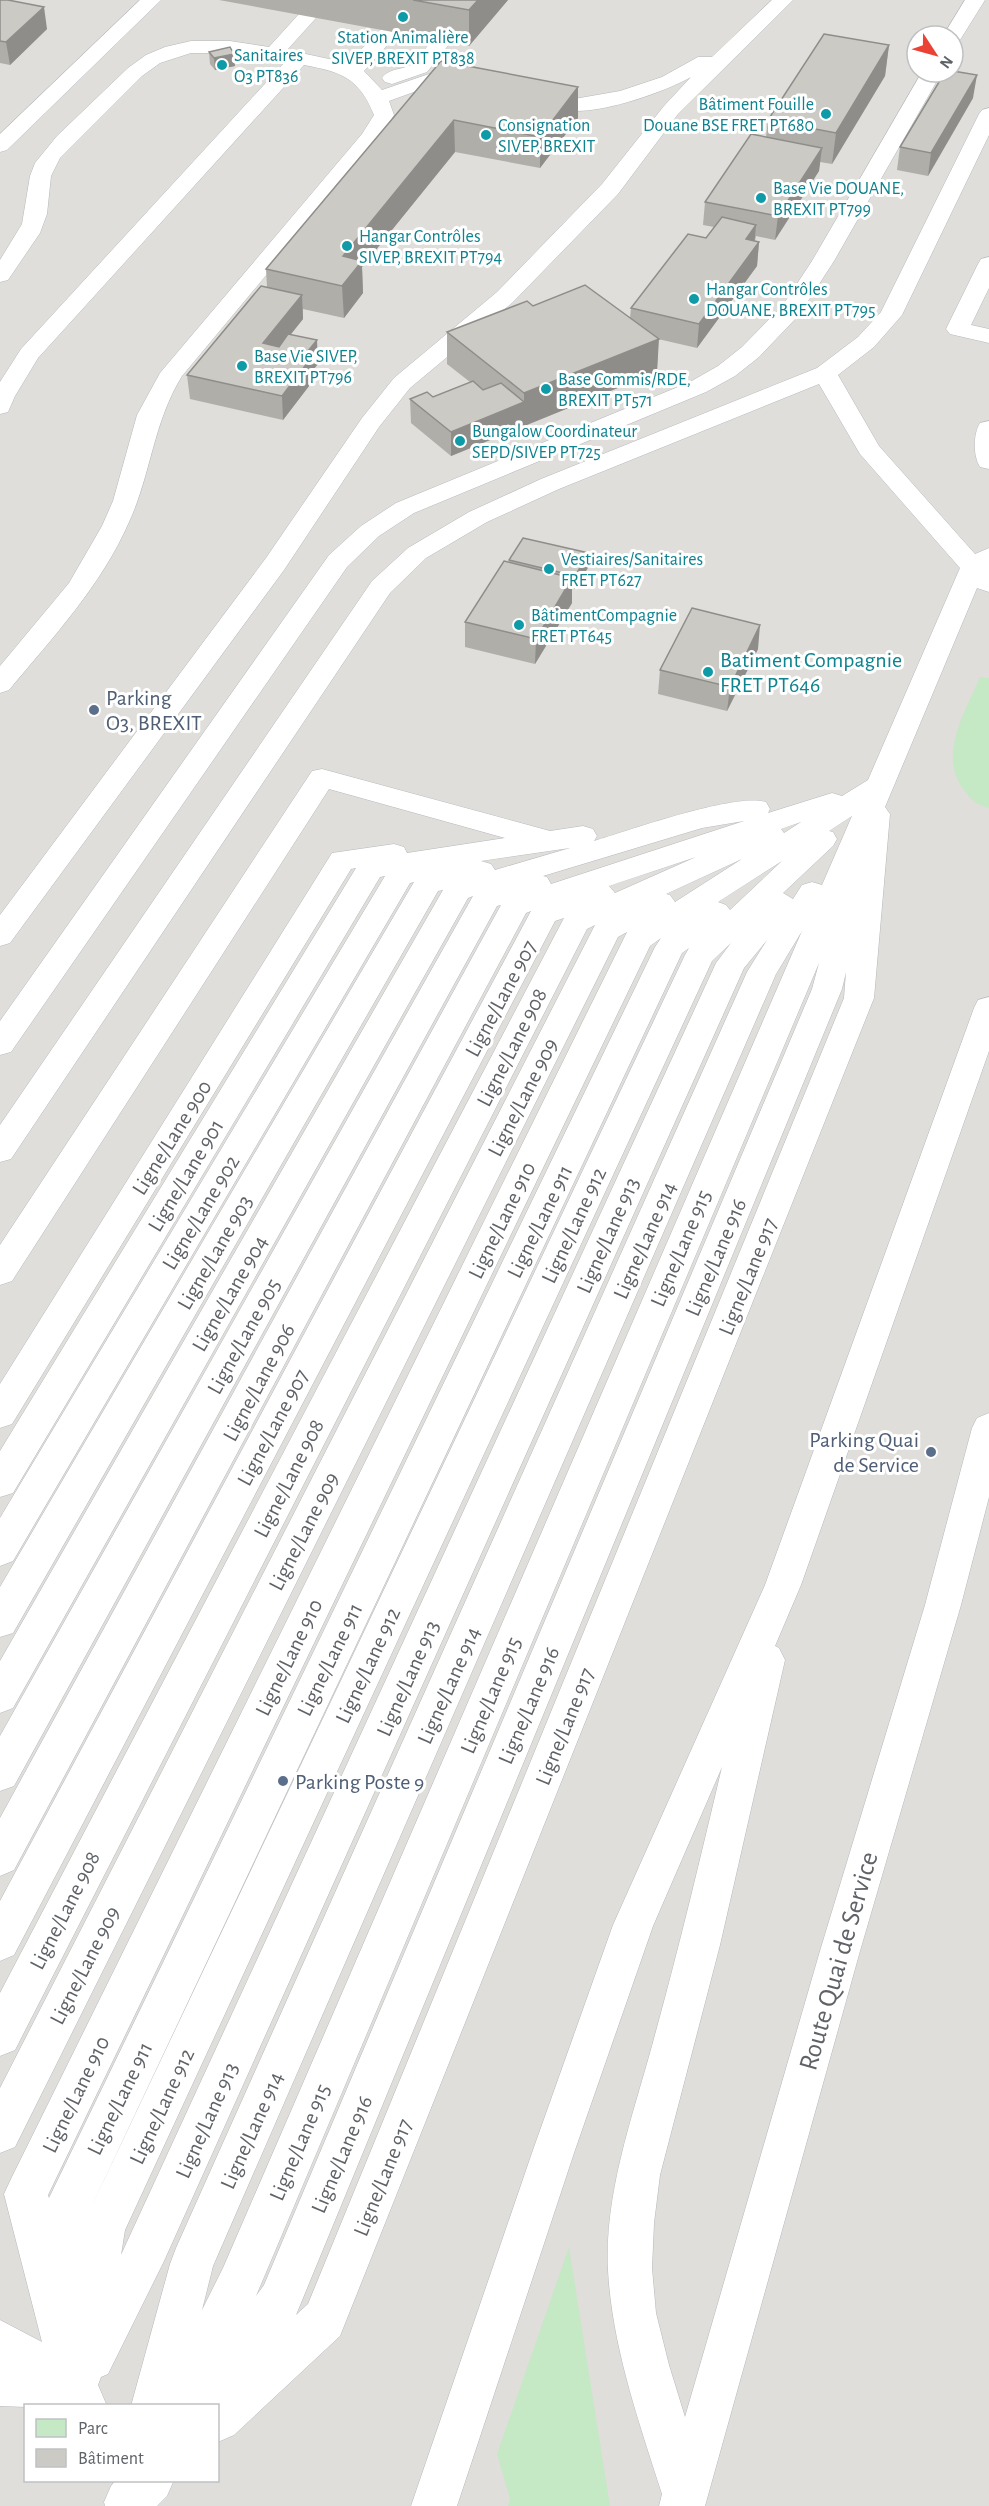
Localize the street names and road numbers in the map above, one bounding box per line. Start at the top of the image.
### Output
street label: Ligne/Lane 907 [461,937,541,1060]
street label: Ligne/Lane 908 [473,985,551,1110]
street label: Ligne/Lane 909 [484,1035,562,1160]
street label: Ligne/Lane 900 [128,1076,216,1199]
street label: Ligne/Lane 901 [144,1116,228,1236]
street label: Ligne/Lane 902 [158,1151,244,1274]
street label: Ligne/Lane 910 [464,1159,540,1282]
street label: Ligne/Lane 911 [503,1161,577,1281]
street label: Ligne/Lane 912 [537,1164,610,1287]
street label: Ligne/Lane 913 [573,1174,643,1297]
street label: Ligne/Lane 914 [609,1179,681,1302]
street label: Ligne/Lane 915 [647,1187,715,1310]
street label: Ligne/Lane 903 [173,1191,256,1314]
street label: Ligne/Lane 916 [681,1195,751,1319]
street label: Ligne/Lane 917 [714,1215,781,1338]
street label: Ligne/Lane 904 [188,1232,272,1355]
street label: Ligne/Lane 905 [203,1275,285,1398]
street label: Ligne/Lane 906 [219,1320,299,1445]
street label: Ligne/Lane 907 [233,1366,313,1489]
street label: Ligne/Lane 908 [250,1416,328,1541]
street label: Ligne/Lane 909 [265,1469,343,1594]
street label: Ligne/Lane 910 [251,1596,327,1719]
street label: Ligne/Lane 911 [293,1599,367,1719]
street label: Ligne/Lane 912 [331,1604,404,1727]
street label: Ligne/Lane 913 [373,1617,443,1740]
street label: Ligne/Lane 914 [413,1624,485,1747]
street label: Ligne/Lane 915 [457,1634,525,1757]
street label: Ligne/Lane 916 [494,1643,564,1767]
street label: Ligne/Lane 917 [531,1665,598,1788]
street label: Ligne/Lane 908 [26,1848,104,1973]
street label: Route Quai de Service [794,1849,884,2074]
street label: Ligne/Lane 909 [46,1903,124,2028]
street label: Ligne/Lane 910 [38,2033,114,2156]
street label: Ligne/Lane 911 [83,2038,157,2158]
street label: Ligne/Lane 912 [125,2045,198,2168]
street label: Ligne/Lane 913 [172,2059,242,2182]
street label: Ligne/Lane 914 [216,2069,288,2192]
street label: Ligne/Lane 915 [266,2081,334,2204]
street label: Ligne/Lane 916 [307,2092,377,2216]
street label: Ligne/Lane 917 [349,2116,416,2239]

